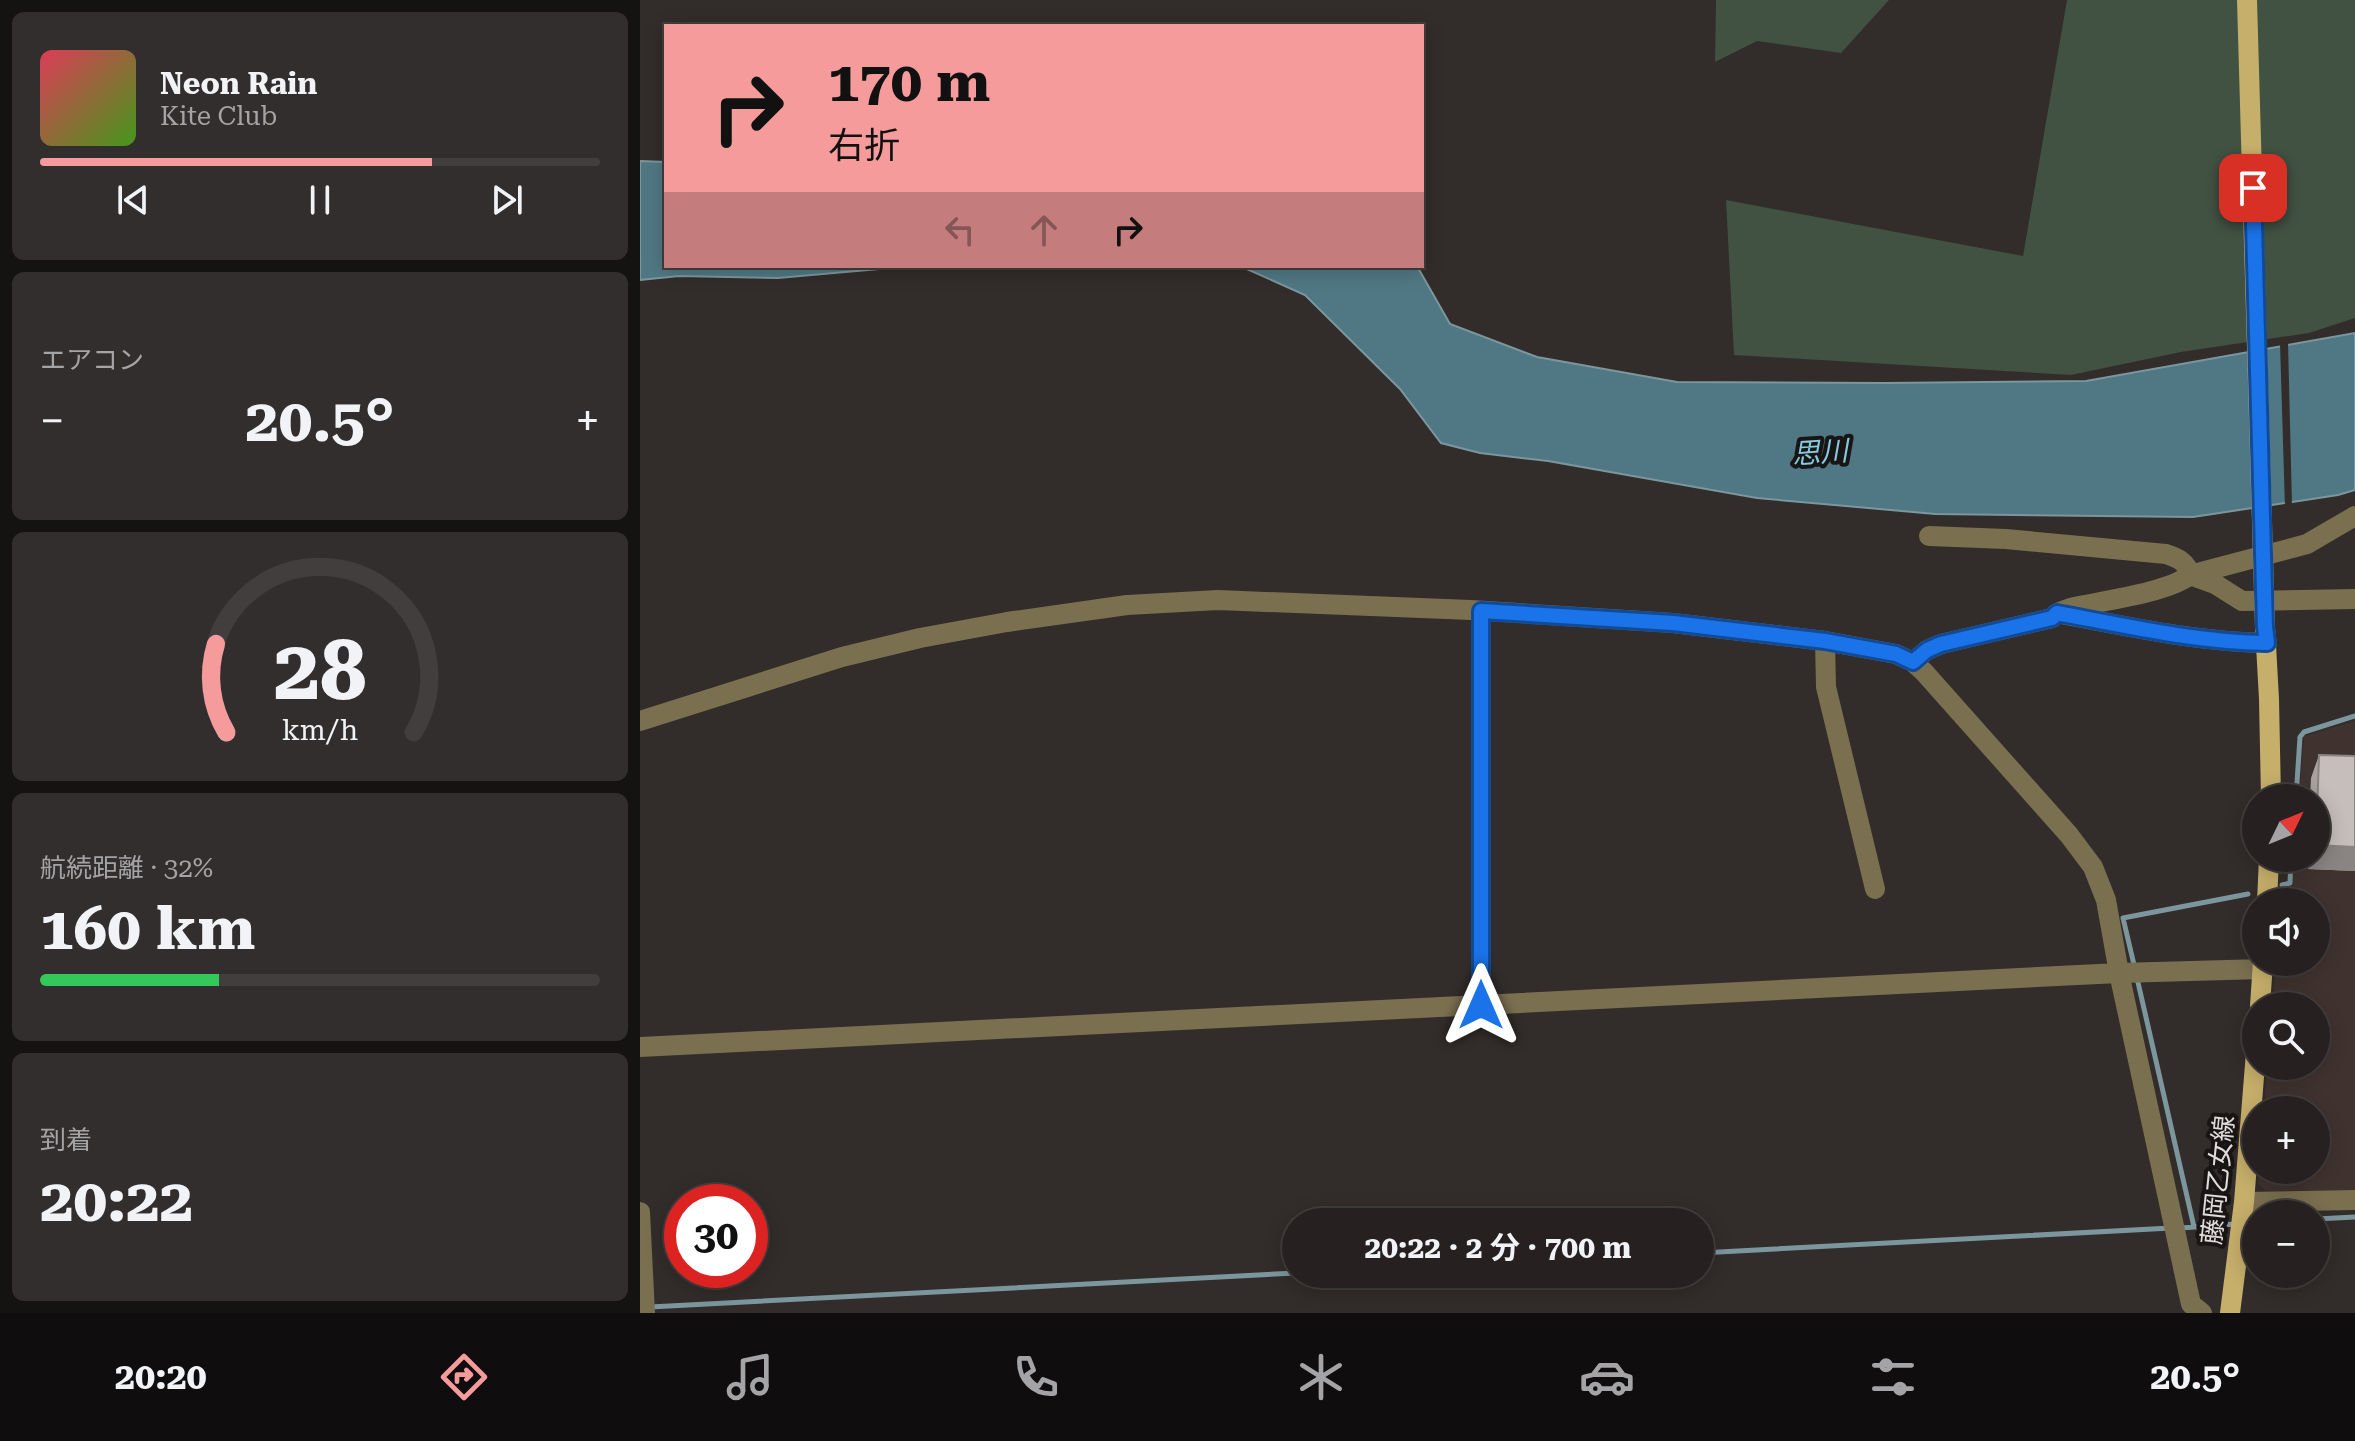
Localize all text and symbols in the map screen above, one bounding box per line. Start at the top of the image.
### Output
text: 170 m [828,49,990,115]
icon: right [696,56,800,160]
text: Neon Rain [160,66,317,101]
text: Kite Club [160,101,277,131]
text: 右折 [828,125,900,167]
pin [2219,154,2287,222]
icon: arrive [2231,166,2275,210]
icon: previous [111,178,155,222]
icon: pause [298,178,342,222]
icon: next [485,178,529,222]
icon: left [938,208,982,252]
icon: ahead [1022,208,1066,252]
icon: right [1106,208,1150,252]
text: エアコン [40,345,144,375]
text: 20.5° [245,385,395,456]
text: − [40,395,65,447]
text: + [575,395,600,447]
water label: 思川 [1791,434,1852,471]
text: 28 [273,621,367,718]
text: km/h [282,713,358,747]
north arrow [2242,784,2330,872]
map controls [2242,784,2330,1288]
text: 航続距離 · 32% [40,853,213,883]
button: sound [2242,888,2330,976]
text: 160 km [40,893,255,964]
position arrow [1439,963,1523,1047]
button: search [2242,992,2330,1080]
button: + [2242,1096,2330,1184]
street label: 藤岡乙女線 [2196,1114,2240,1246]
text: 到着 [40,1125,92,1155]
text: 20:22 [40,1165,193,1236]
speed limit sign: 30 [664,1184,768,1288]
button: − [2242,1200,2330,1288]
text: 20:22 · 2 分 · 700 m [1365,1230,1631,1265]
icon: directions [436,1349,492,1405]
icon: music [722,1349,778,1405]
icon: phone [1008,1349,1064,1405]
icon: climate [1293,1349,1349,1405]
icon: car [1579,1349,1635,1405]
icon: filters [1865,1349,1921,1405]
text: 20:20 [115,1356,207,1398]
text: 20.5° [2150,1356,2240,1398]

